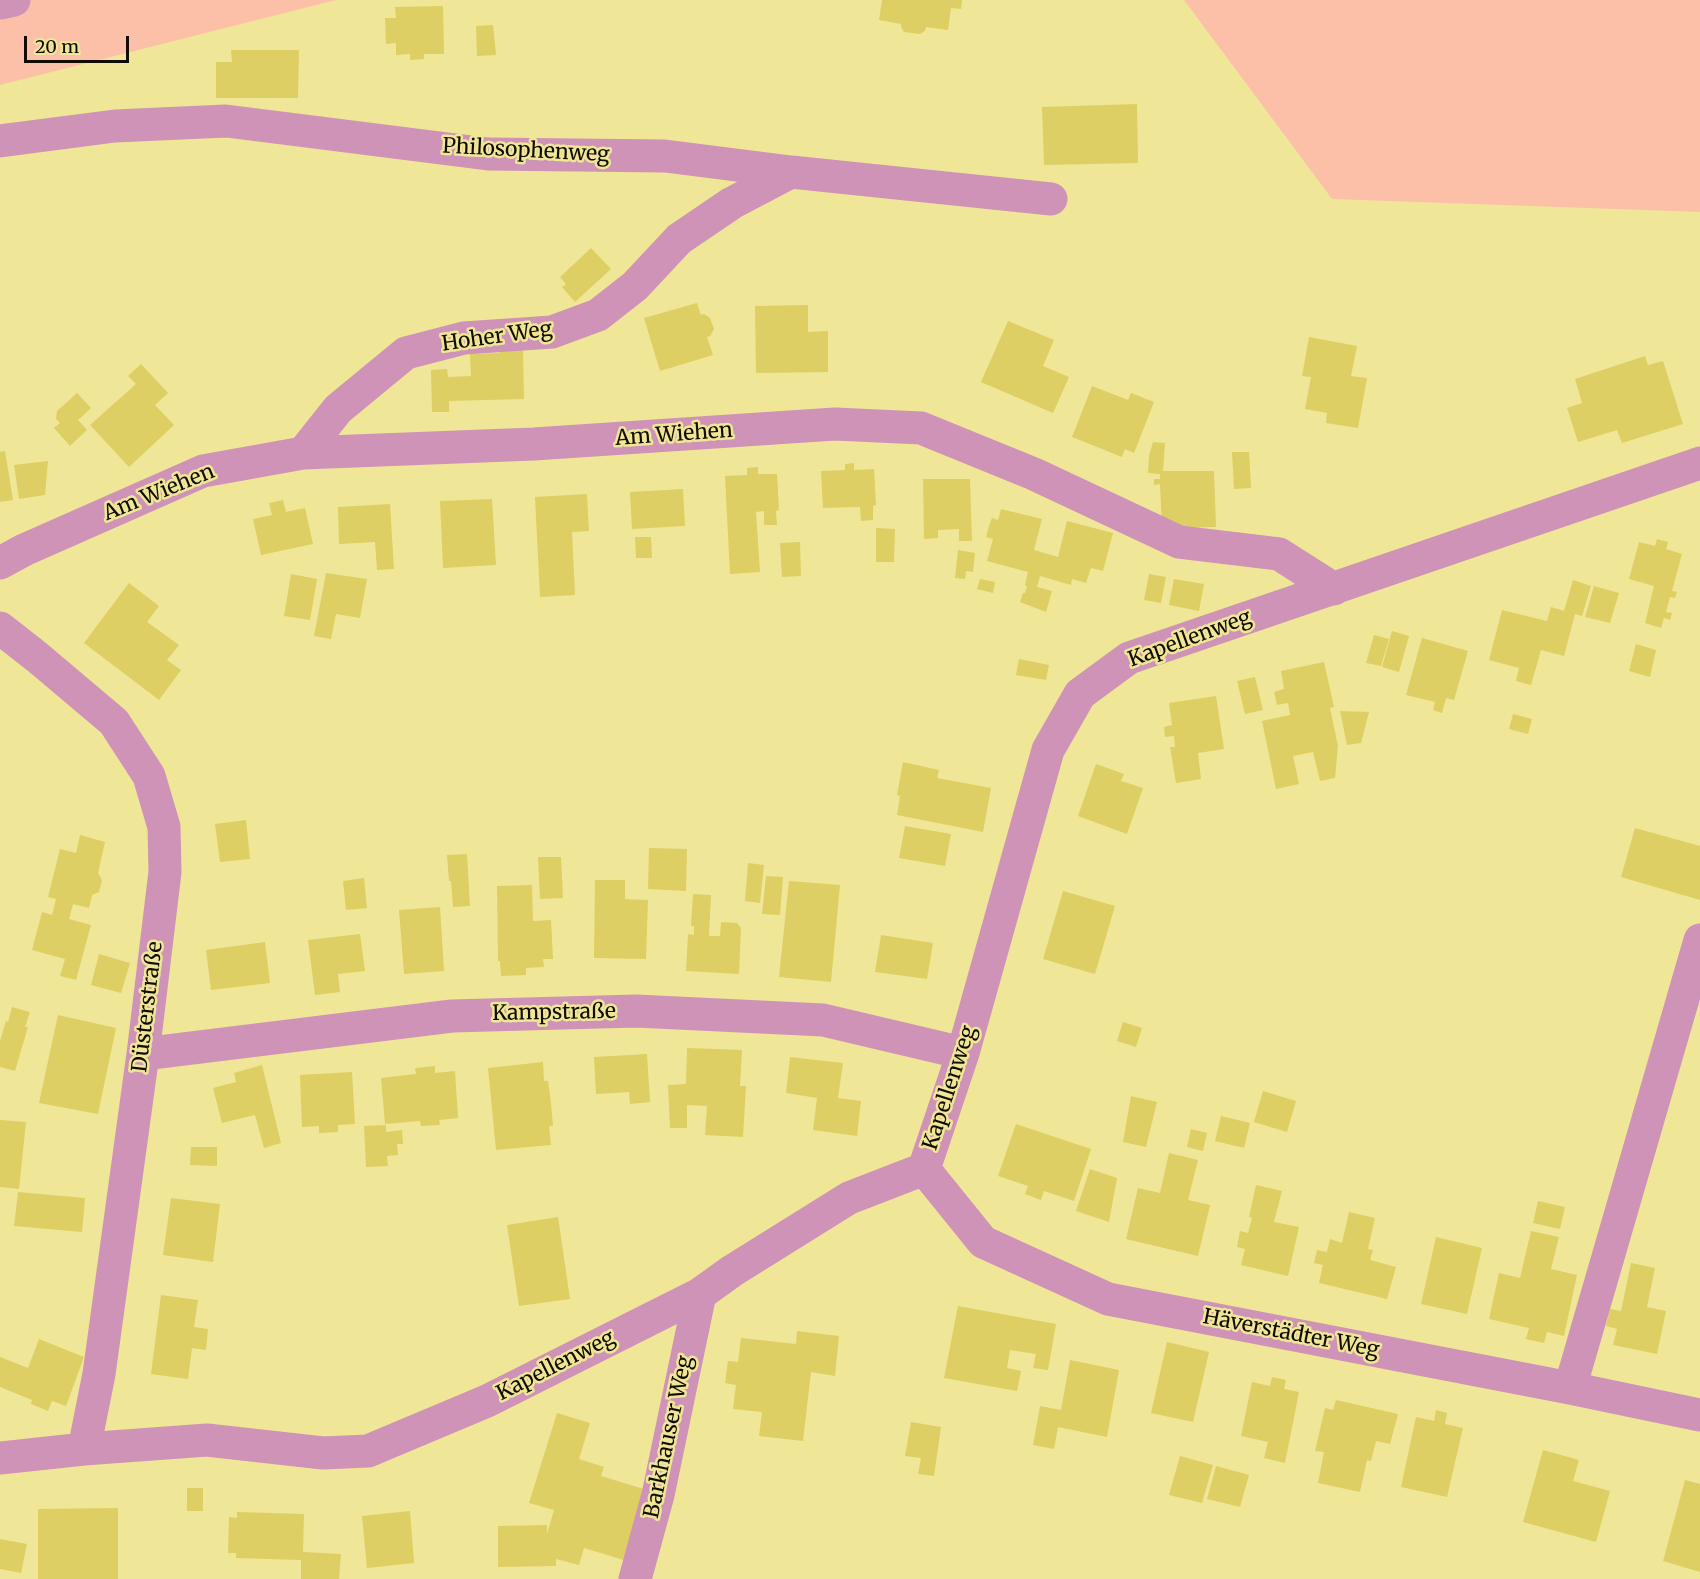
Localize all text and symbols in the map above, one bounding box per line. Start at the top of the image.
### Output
scale bar [27,24,132,62]
text: 20 m [35,35,79,58]
street label: Philosophenweg [442,134,610,168]
street label: Hoher Weg [440,317,554,357]
street label: Am Wiehen [614,418,734,452]
street label: Am Wiehen [100,459,218,527]
street label: Kapellenweg [1125,605,1255,673]
street label: Düsterstraße [127,940,169,1074]
street label: Kampstraße [492,999,616,1027]
street label: Kapellenweg [918,1023,982,1153]
street label: Häverstädter Weg [1201,1305,1381,1363]
street label: Kapellenweg [493,1325,619,1407]
street label: Barkhauser Weg [639,1353,699,1521]

